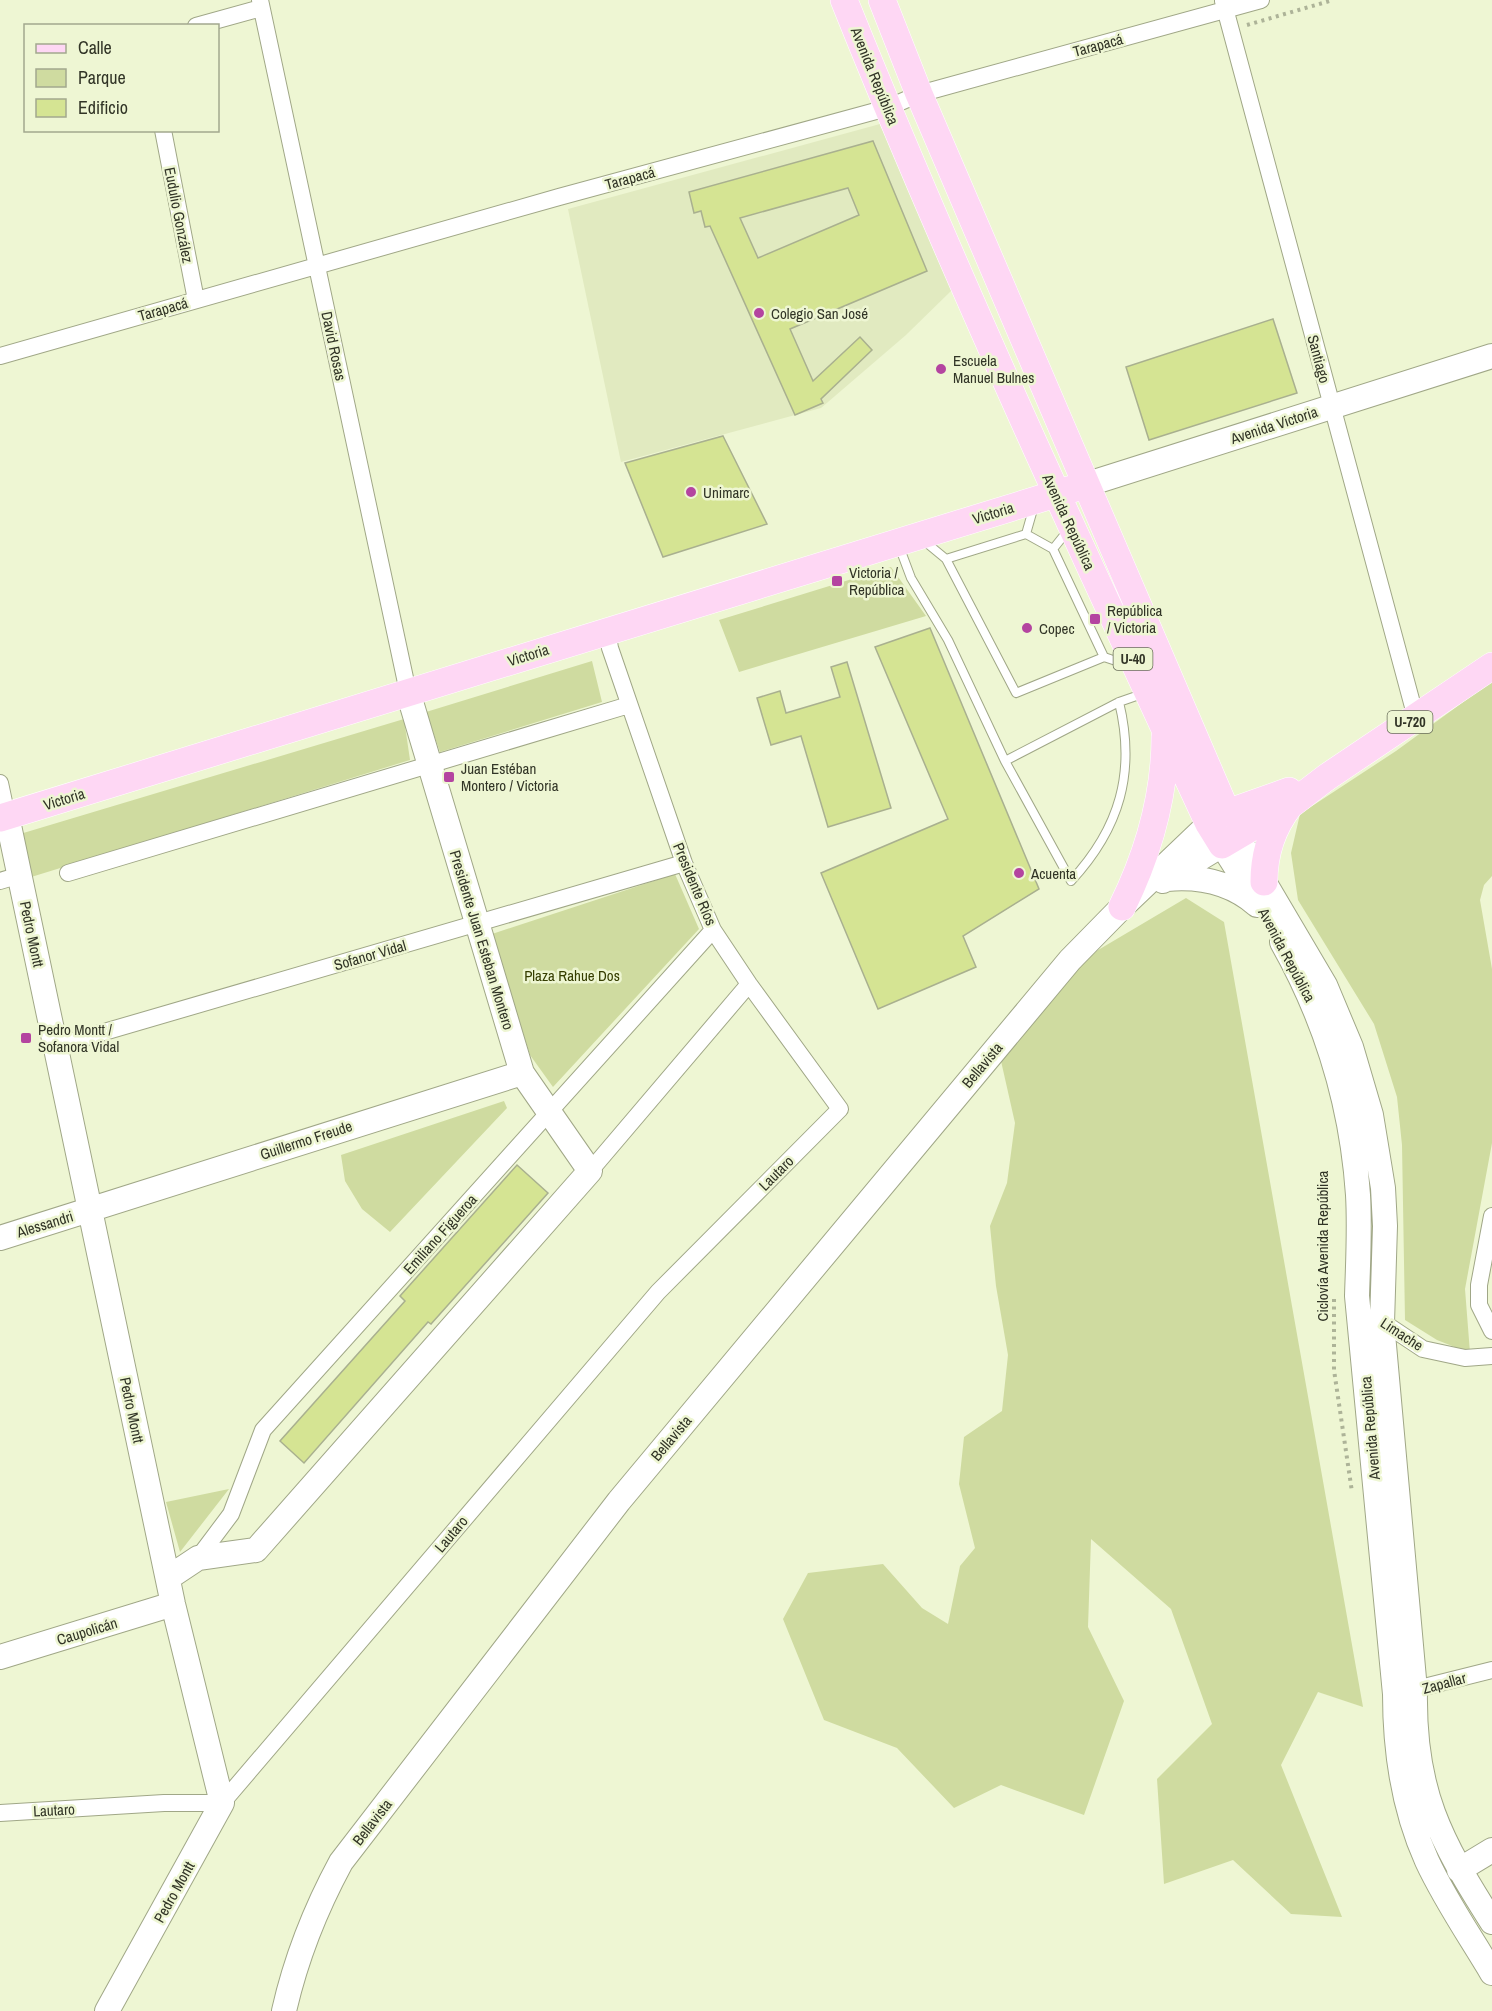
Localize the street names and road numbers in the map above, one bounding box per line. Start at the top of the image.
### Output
street label: Avenida República [845,23,904,128]
street label: Tarapacá [1071,28,1125,62]
street label: Tarapacá [603,161,657,195]
street label: Eudulio González [159,165,199,265]
street label: Tarapacá [136,292,190,326]
street label: David Rosas [316,309,352,383]
street label: Santiago [1302,332,1336,386]
street label: Avenida Victoria [1227,401,1320,449]
street label: Avenida República [1037,470,1101,574]
street label: Victoria [970,497,1016,529]
street label: Victoria [505,639,551,671]
road number: U-40 [1114,648,1152,670]
road number: U-720 [1388,711,1432,733]
street label: Victoria [41,783,87,815]
street label: Presidente Ríos [668,839,722,929]
street label: Presidente Juan Esteban Montero [445,848,519,1032]
street label: Pedro Montt [15,899,49,970]
street label: Avenida República [1253,903,1321,1006]
street label: Sofanor Vidal [331,935,409,975]
street label: Bellavista [957,1038,1007,1092]
street label: Guillermo Freude [257,1115,355,1165]
street label: Lautaro [754,1151,798,1195]
street label: Ciclovía Avenida República [1312,1170,1333,1321]
street label: Emiliano Figueroa [398,1189,482,1279]
street label: Alessandri [13,1205,76,1243]
street label: Limache [1376,1312,1428,1356]
street label: Pedro Montt [115,1375,149,1446]
street label: Avenida República [1355,1375,1385,1482]
street label: Bellavista [646,1411,696,1465]
street label: Lautaro [430,1511,473,1557]
street label: Caupolicán [54,1612,120,1650]
street label: Zapallar [1420,1667,1468,1699]
street label: Bellavista [347,1794,397,1849]
street label: Lautaro [33,1798,76,1822]
street label: Pedro Montt [149,1857,200,1926]

